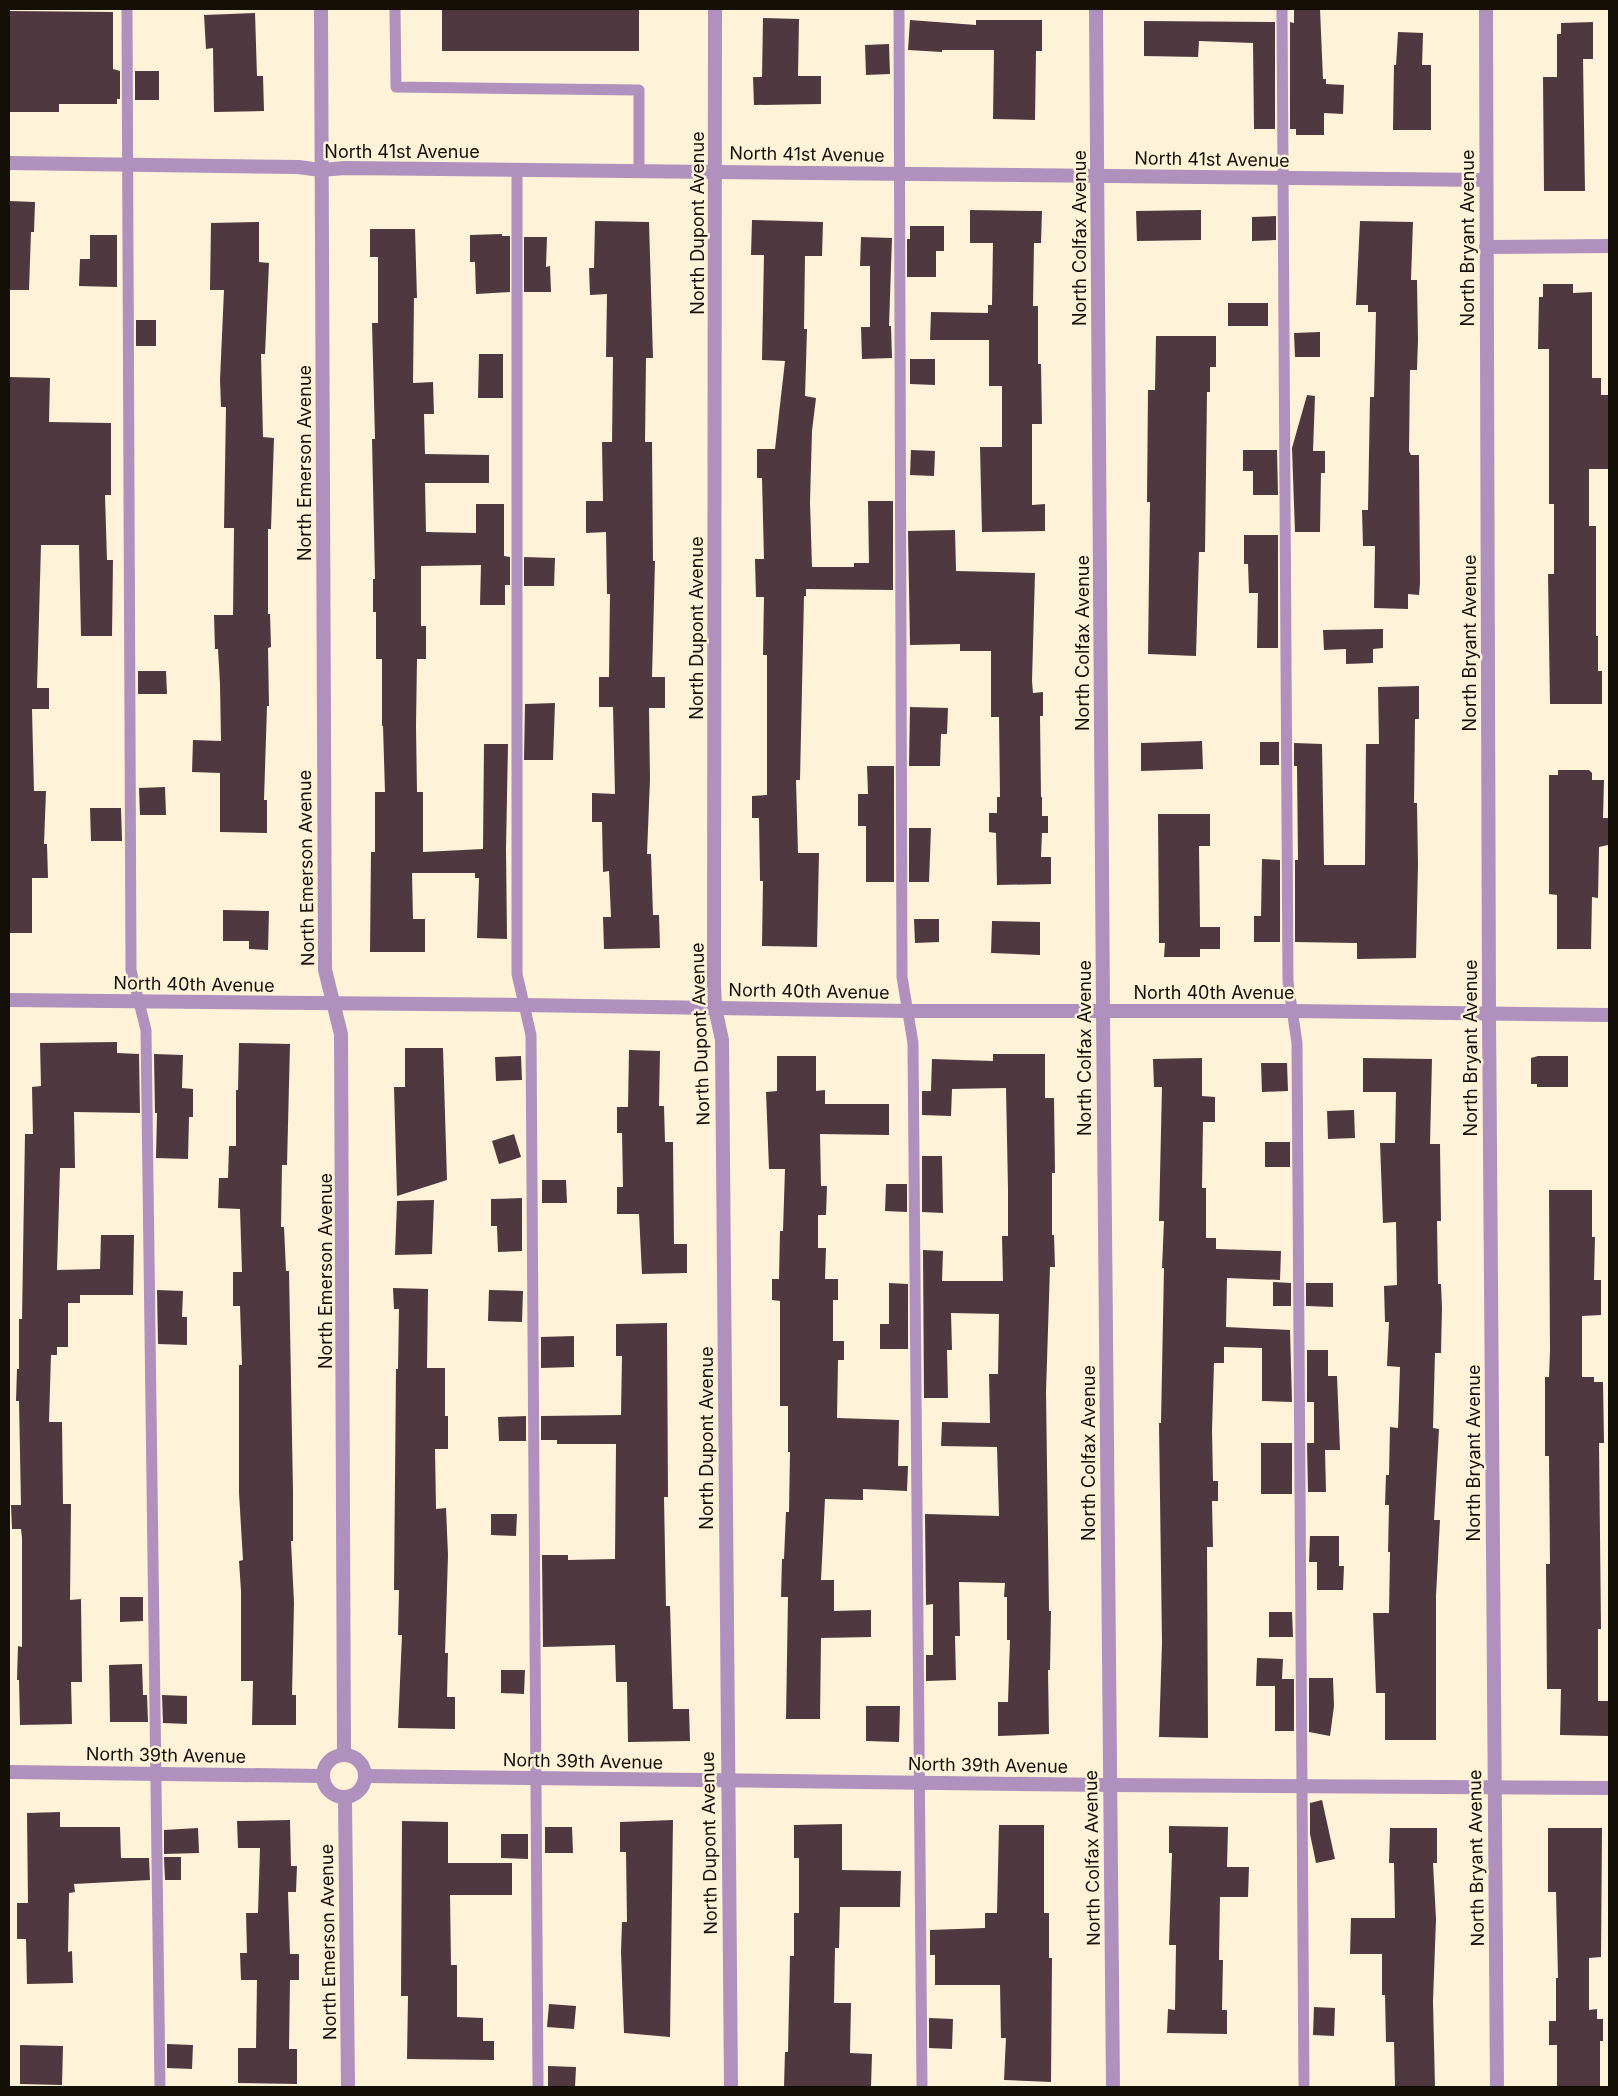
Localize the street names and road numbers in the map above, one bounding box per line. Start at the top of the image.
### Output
street label: North Dupont Avenue [687,131,708,315]
street label: North 41st Avenue [324,141,480,162]
street label: North 41st Avenue [729,142,885,166]
street label: North 41st Avenue [1134,147,1290,171]
street label: North Colfax Avenue [1069,150,1090,326]
street label: North Bryant Avenue [1457,150,1478,326]
street label: North Emerson Avenue [294,365,315,561]
street label: North Dupont Avenue [686,536,707,720]
street label: North Colfax Avenue [1072,555,1093,731]
street label: North Bryant Avenue [1459,555,1480,731]
street label: North Emerson Avenue [294,770,318,966]
street label: North Dupont Avenue [686,942,714,1126]
street label: North Colfax Avenue [1074,960,1095,1136]
street label: North Bryant Avenue [1460,960,1481,1136]
street label: North 40th Avenue [113,972,275,996]
street label: North 40th Avenue [728,979,890,1003]
street label: North 40th Avenue [1133,982,1295,1003]
street label: North Emerson Avenue [315,1173,336,1369]
street label: North Dupont Avenue [696,1346,717,1530]
street label: North Colfax Avenue [1078,1365,1099,1541]
street label: North Bryant Avenue [1463,1365,1484,1541]
street label: North 39th Avenue [86,1743,246,1767]
street label: North 39th Avenue [503,1749,663,1773]
street label: North Dupont Avenue [697,1751,721,1935]
street label: North 39th Avenue [908,1753,1068,1777]
street label: North Bryant Avenue [1464,1769,1488,1947]
street label: North Colfax Avenue [1080,1770,1104,1946]
street label: North Emerson Avenue [316,1844,340,2040]

